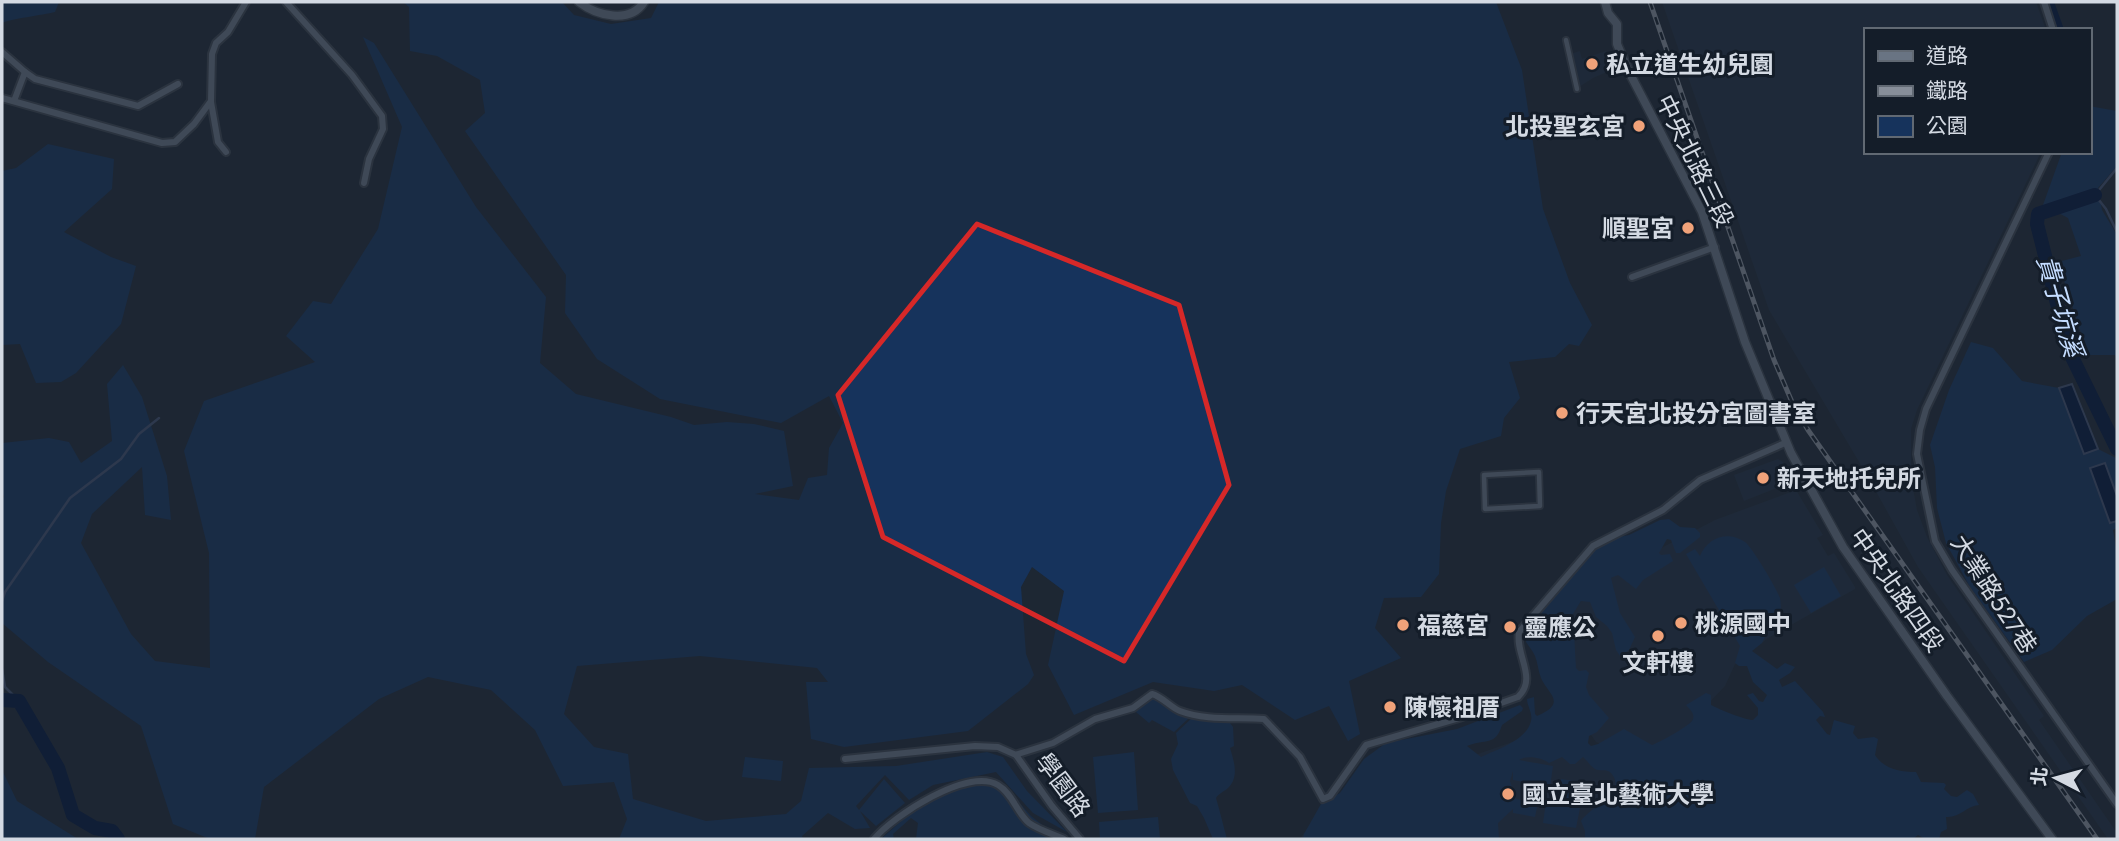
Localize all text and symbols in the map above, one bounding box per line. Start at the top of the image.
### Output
legend [1864,28,2091,154]
text: 道路 [1926,41,1968,71]
place label: 私立道生幼兒園 [1606,47,1774,82]
marker: 私立道生幼兒園 [1584,56,1600,72]
text: 鐵路 [1926,76,1968,106]
street label: 中央北路三段 [1648,89,1742,233]
place label: 北投聖玄宮 [1505,109,1625,144]
text: 公園 [1926,111,1968,141]
marker: 北投聖玄宮 [1631,118,1647,134]
place label: 順聖宮 [1602,211,1674,246]
marker: 順聖宮 [1680,220,1696,236]
water label: 貴子坑溪 [2027,251,2094,365]
place label: 行天宮北投分宮圖書室 [1576,396,1816,431]
marker: 行天宮北投分宮圖書室 [1554,405,1570,421]
place label: 新天地托兒所 [1777,461,1921,496]
marker: 新天地托兒所 [1755,470,1771,486]
street label: 中央北路四段 [1841,521,1953,659]
street label: 大業路527巷 [1942,528,2046,660]
place label: 桃源國中 [1695,606,1791,641]
place label: 福慈宮 [1417,608,1489,643]
place label: 靈應公 [1524,610,1596,645]
marker: 桃源國中 [1673,615,1689,631]
marker: 福慈宮 [1395,617,1411,633]
marker: 靈應公 [1502,619,1518,635]
marker: 文軒樓 [1650,628,1666,644]
place label: 文軒樓 [1622,645,1694,680]
place label: 陳懷祖厝 [1404,690,1500,725]
marker: 陳懷祖厝 [1382,699,1398,715]
north arrow [2021,743,2091,813]
street label: 學園路 [1027,746,1099,824]
text: 北 [2025,765,2054,787]
place label: 國立臺北藝術大學 [1522,777,1714,812]
marker: 國立臺北藝術大學 [1500,786,1516,802]

